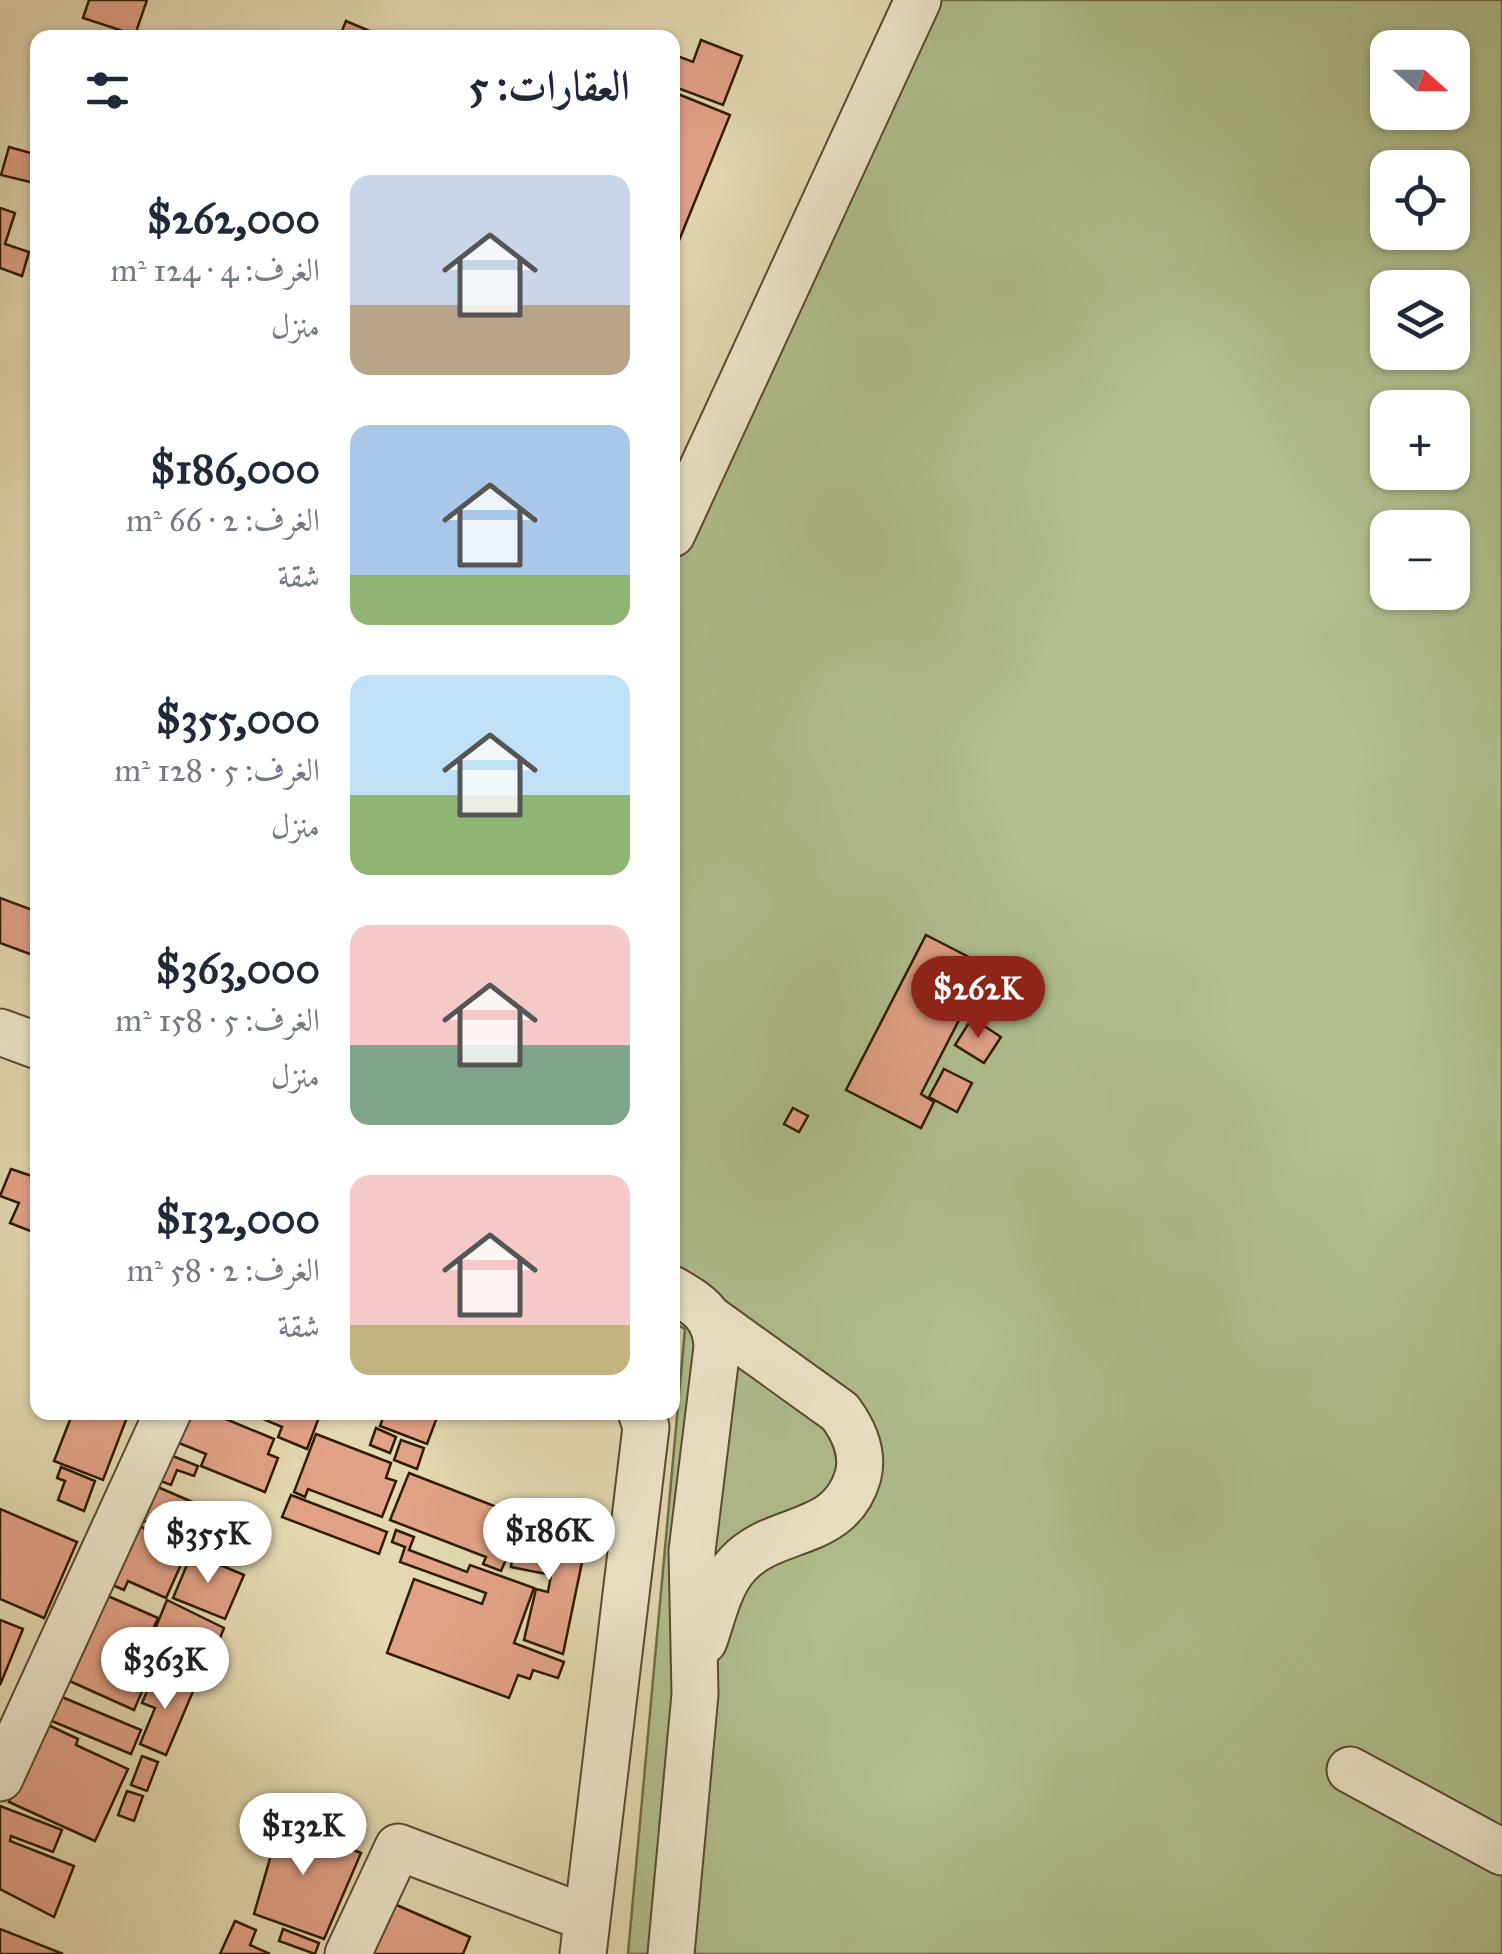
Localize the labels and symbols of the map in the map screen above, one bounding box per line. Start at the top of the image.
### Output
north arrow [1370,30,1470,130]
pin: $262K [908,956,1048,1041]
pin: $186K [479,1498,619,1583]
pin: $355K [138,1501,278,1586]
pin: $363K [95,1627,235,1712]
pin: $132K [233,1793,373,1878]

